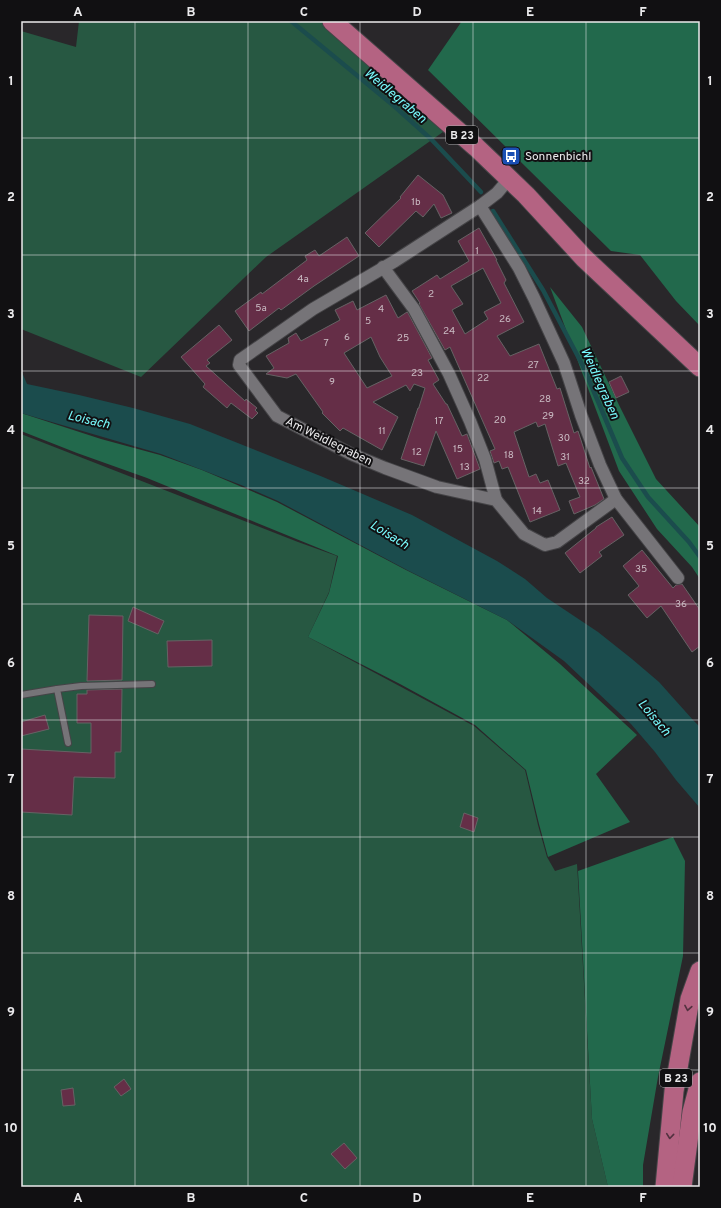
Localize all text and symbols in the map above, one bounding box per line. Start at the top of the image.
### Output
text: A [73,5,83,21]
text: B [187,5,196,21]
text: C [300,5,308,21]
text: D [412,5,422,21]
text: E [526,5,534,21]
text: F [639,5,647,21]
water label: Weidlegraben [360,66,429,127]
text: 1 [8,74,14,90]
text: 1 [707,74,713,90]
road number: B 23 [446,126,478,144]
bus stop icon: Sonnenbichl [500,145,522,167]
place label: Sonnenbichl [525,149,591,165]
text: 2 [7,190,15,206]
text: 2 [706,190,714,206]
house number: 1b [411,196,421,209]
house number: 1 [475,245,479,258]
house number: 4a [297,273,309,286]
house number: 2 [428,288,434,301]
house number: 5a [255,302,267,315]
house number: 4 [378,303,384,316]
text: 3 [7,307,15,323]
text: 3 [706,307,714,323]
house number: 26 [499,313,511,326]
house number: 5 [365,315,371,328]
house number: 24 [443,325,455,338]
house number: 6 [344,331,350,344]
house number: 25 [397,332,409,345]
house number: 7 [323,337,329,350]
water label: Weidlegraben [576,346,622,422]
house number: 27 [527,359,539,372]
house number: 23 [411,367,423,380]
house number: 22 [477,372,489,385]
house number: 9 [329,376,335,389]
house number: 28 [539,393,551,406]
water label: Loisach [66,408,111,434]
house number: 29 [542,410,554,423]
street label: Am Weidlegraben [283,414,375,470]
house number: 20 [494,414,506,427]
house number: 17 [435,415,443,428]
text: 4 [7,423,15,439]
text: 4 [706,423,714,439]
house number: 11 [378,425,386,438]
house number: 30 [558,432,570,445]
house number: 15 [453,443,463,456]
house number: 12 [412,446,422,459]
house number: 18 [504,449,514,462]
house number: 31 [560,451,570,464]
house number: 13 [460,461,470,474]
house number: 32 [578,475,590,488]
house number: 14 [532,505,542,518]
water label: Loisach [367,518,411,554]
text: 5 [7,539,15,555]
text: 5 [706,539,714,555]
house number: 35 [635,563,647,576]
house number: 36 [675,598,687,611]
text: 6 [7,656,15,672]
text: 6 [706,656,714,672]
water label: Loisach [634,697,673,740]
text: 7 [8,772,15,788]
text: 7 [707,772,714,788]
text: 8 [7,889,15,905]
text: 8 [706,889,714,905]
text: 9 [7,1005,15,1021]
one-way arrow [685,1005,693,1011]
text: 9 [706,1005,714,1021]
road number: B 23 [660,1069,692,1087]
text: 10 [4,1121,18,1137]
text: 10 [703,1121,717,1137]
one-way arrow [665,1133,674,1139]
text: A [73,1191,83,1207]
text: B [187,1191,196,1207]
text: C [300,1191,308,1207]
text: D [412,1191,422,1207]
text: E [526,1191,534,1207]
text: F [639,1191,647,1207]

